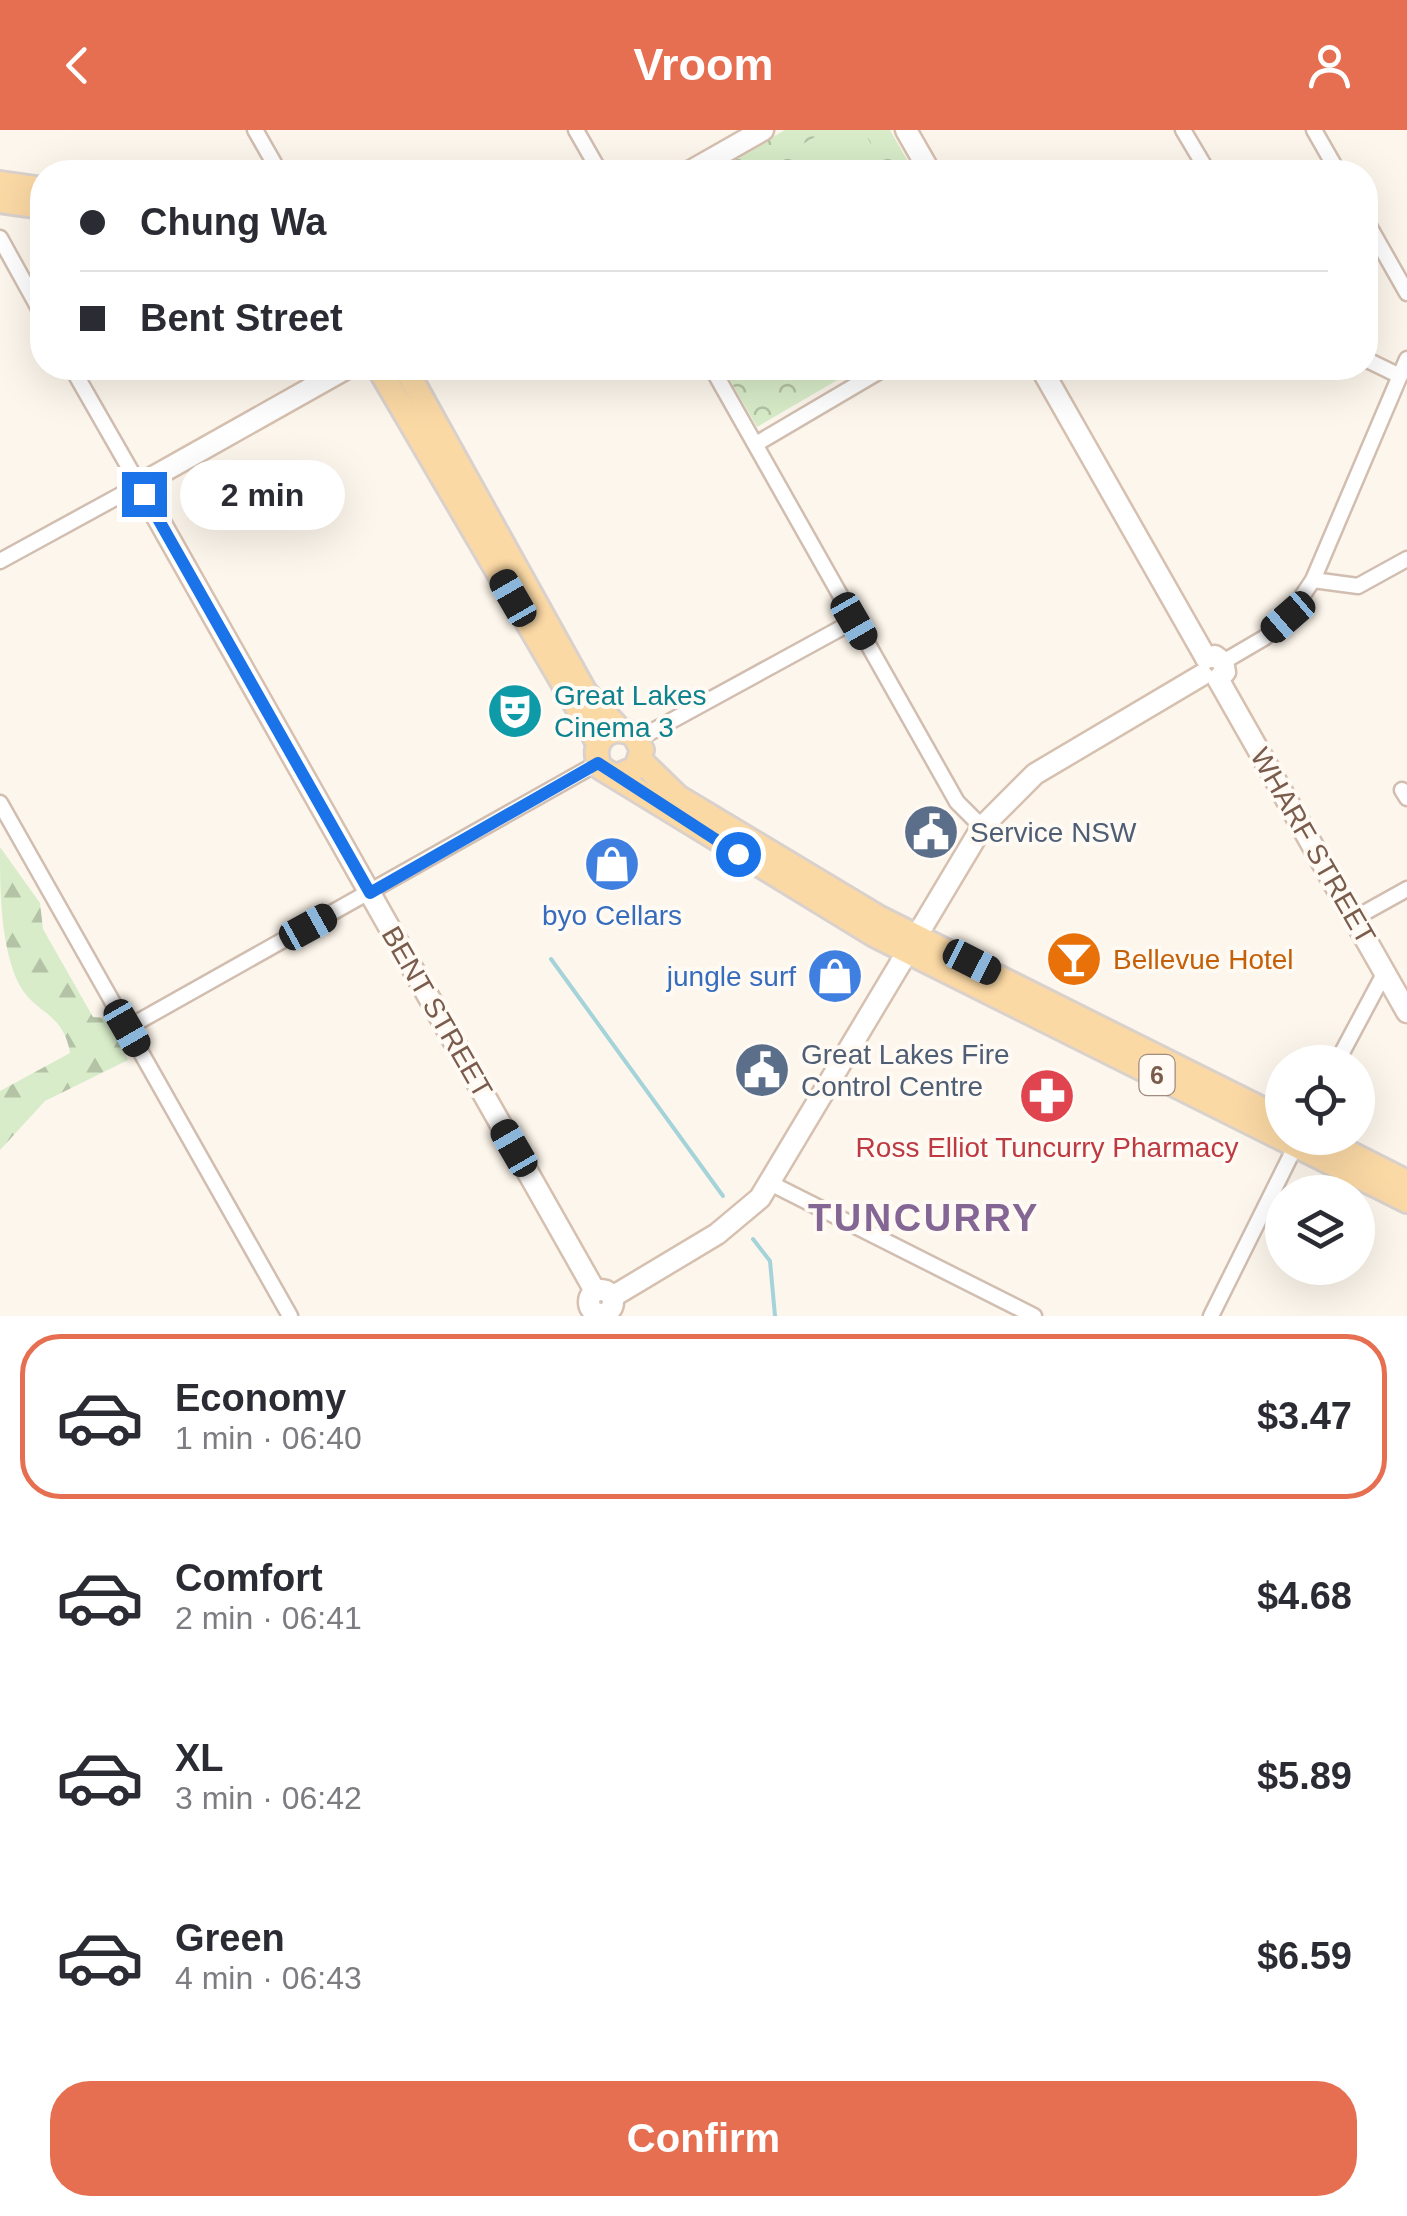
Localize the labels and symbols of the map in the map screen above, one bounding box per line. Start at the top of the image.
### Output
callout: 2 min [179,459,344,529]
route end [122,472,167,517]
car [485,565,541,631]
car [1256,586,1320,648]
car [826,588,882,654]
place label: Great Lakes Cinema 3 [554,680,707,743]
theatre icon: Great Lakes Cinema 3 [485,681,545,741]
street label: WHARF STREET [1244,743,1382,949]
public building icon: Service NSW [901,802,961,862]
place label: Service NSW [970,817,1137,848]
route start [716,832,761,877]
shop icon: byo Cellars [582,834,642,894]
car [274,899,342,955]
place label: byo Cellars [542,900,682,931]
street label: BENT STREET [375,921,499,1103]
bar icon: Bellevue Hotel [1044,929,1104,989]
car [938,935,1006,989]
place label: Bellevue Hotel [1113,944,1294,975]
shop icon: jungle surf [805,946,865,1006]
place label: jungle surf [666,961,796,992]
car [99,995,155,1061]
place label: Great Lakes Fire Control Centre [801,1039,1010,1102]
public building icon: Great Lakes Fire Control Centre [732,1040,792,1100]
road number: 6 [1140,1055,1174,1095]
pharmacy icon: Ross Elliot Tuncurry Pharmacy [1017,1066,1077,1126]
car [486,1115,542,1181]
place label: Ross Elliot Tuncurry Pharmacy [856,1132,1238,1163]
district label: TUNCURRY [808,1197,1040,1239]

